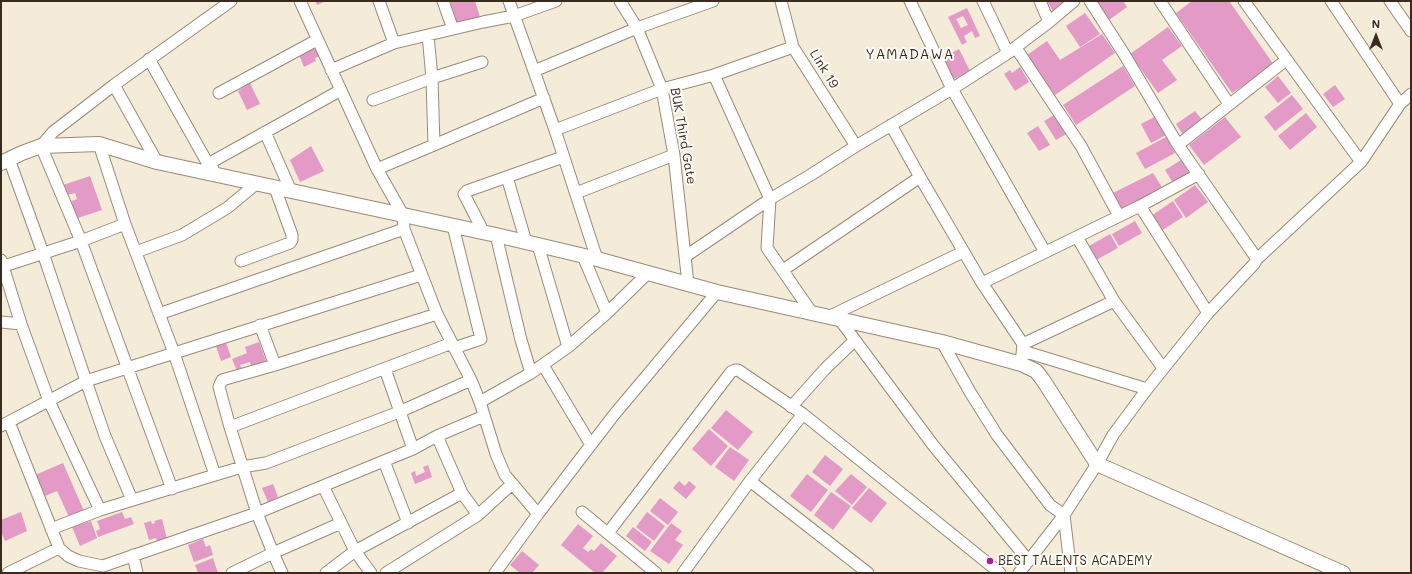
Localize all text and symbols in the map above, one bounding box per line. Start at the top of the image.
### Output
north arrow [1356,16,1396,56]
text: N [1372,16,1380,31]
street label: Link 19 [806,47,842,91]
district label: YAMADAWA [866,47,954,63]
street label: BUK Third Gate [667,87,699,185]
place label: BEST TALENTS ACADEMY [998,553,1153,569]
marker: BEST TALENTS ACADEMY [985,556,995,566]

